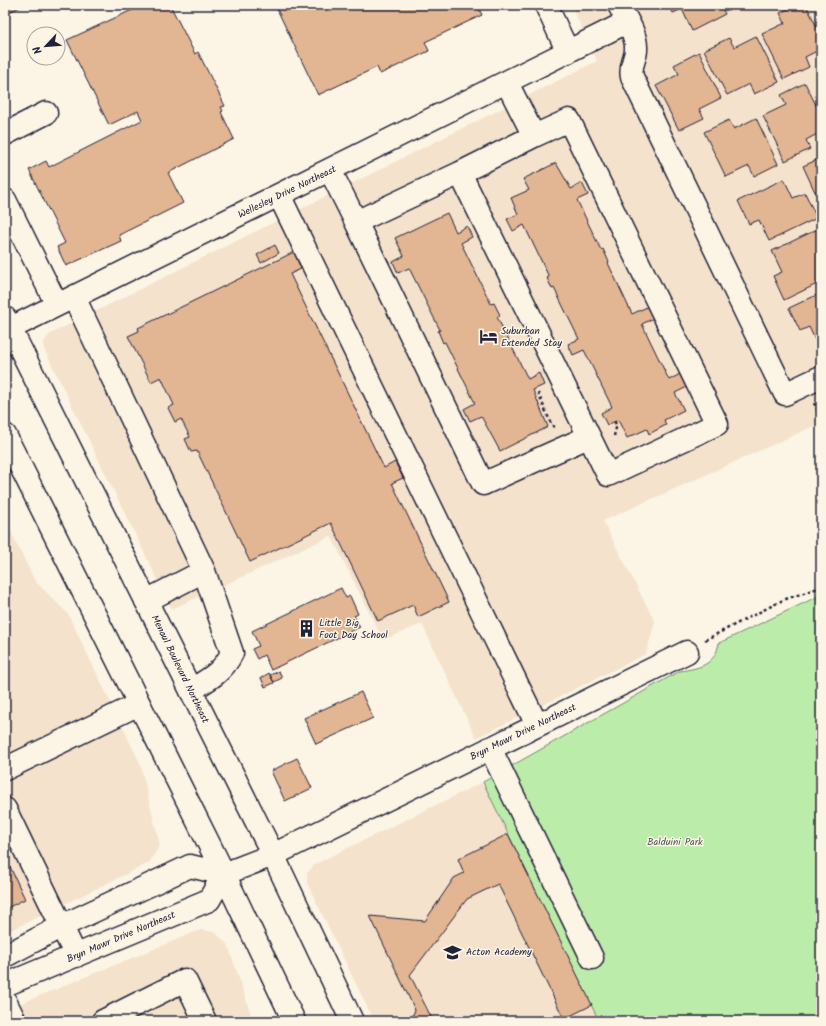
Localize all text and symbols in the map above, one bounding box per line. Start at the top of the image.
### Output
north arrow [26,26,66,66]
text: N [28,43,48,57]
street label: Wellesley Drive Northeast [235,161,339,223]
place label: Suburban Extended Stay [501,323,562,351]
hotel icon: Suburban Extended Stay [478,327,498,347]
street label: Menaul Boulevard Northeast [147,612,213,726]
place label: Little Big Foot Day School [319,615,388,643]
building icon: Little Big Foot Day School [296,619,316,639]
street label: Bryn Mawr Drive Northeast [467,699,579,765]
park label: Balduini Park [647,834,703,850]
street label: Bryn Mawr Drive Northeast [64,907,178,967]
school or university icon: Acton Academy [443,942,463,962]
place label: Acton Academy [466,944,532,960]

